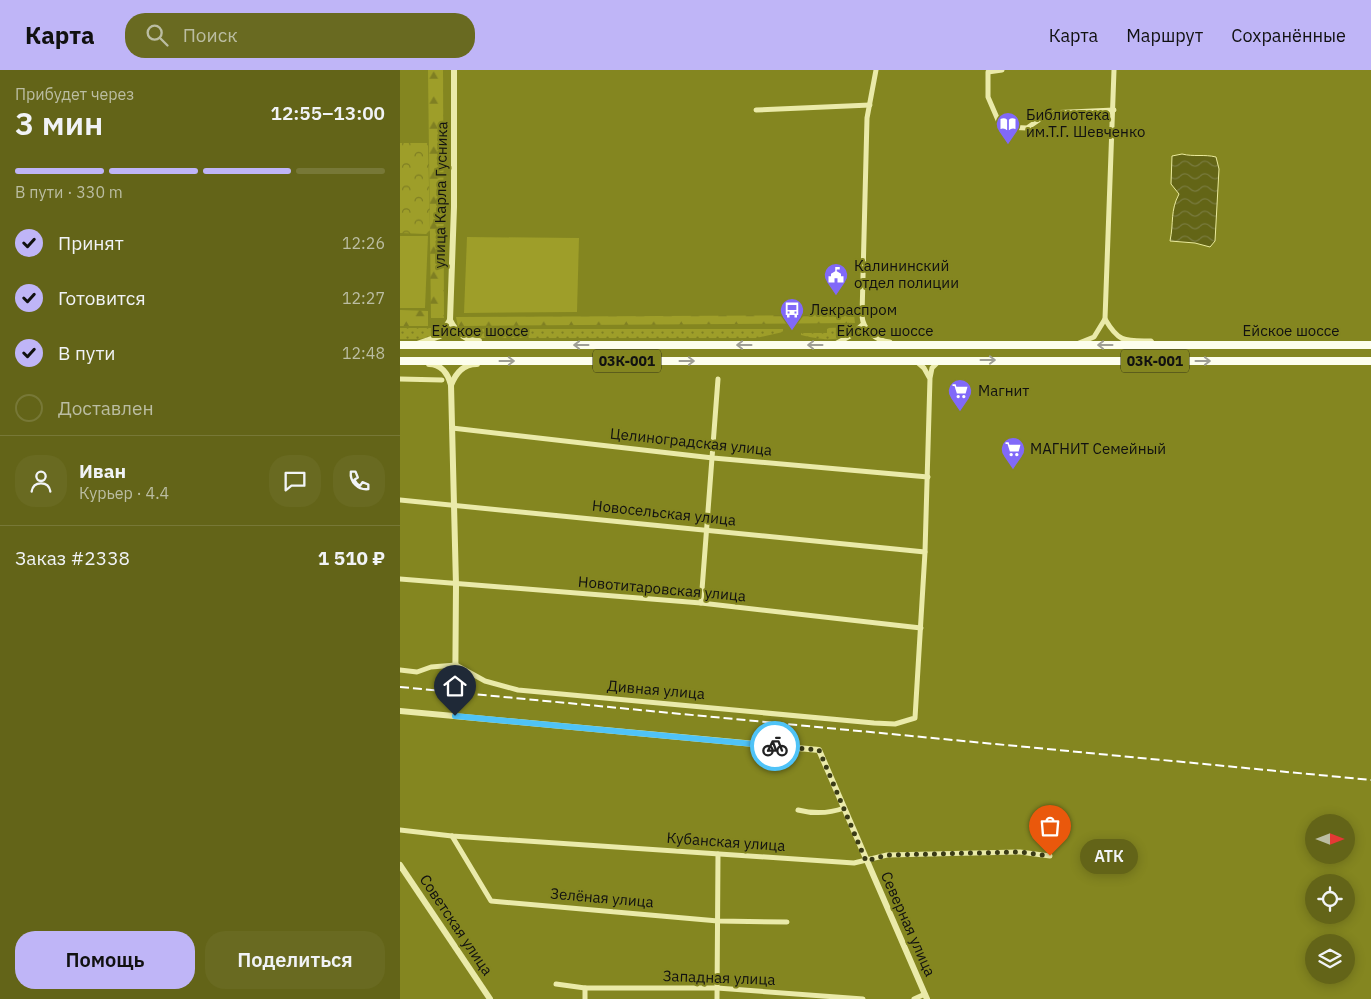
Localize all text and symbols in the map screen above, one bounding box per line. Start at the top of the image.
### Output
search box [125,13,475,58]
text: Карта [25,19,95,51]
icon: search [143,21,171,49]
text: Поиск [183,23,238,47]
text: Карта [1049,24,1098,47]
text: Маршрут [1126,24,1203,47]
text: Сохранённые [1231,24,1346,47]
text: Прибудет через [15,84,134,104]
text: 12:55–13:00 [271,101,385,125]
text: 3 мин [15,102,103,144]
place label: Библиотека им.Т.Г. Шевченко [1026,105,1145,141]
library icon: Библиотека им.Т.Г. Шевченко [995,111,1021,145]
street label: улица Карла Гусника [430,121,451,269]
text: В пути · 330 m [15,182,123,202]
icon: check [15,229,43,257]
text: Принят [58,231,124,255]
text: 12:26 [342,233,385,253]
place label: Калининский отдел полиции [854,256,959,292]
public building icon: Калининский отдел полиции [823,262,849,296]
icon: check [15,284,43,312]
text: Готовится [58,286,146,310]
text: 12:27 [342,288,385,308]
bus stop icon: Лекраспром [779,297,805,331]
place label: Лекраспром [810,300,897,319]
street label: Ейское шоссе [432,321,528,340]
street label: Ейское шоссе [837,321,933,340]
street label: Ейское шоссе [1243,321,1339,340]
icon: check [15,339,43,367]
one-way arrow [573,340,590,350]
one-way arrow [736,340,752,350]
one-way arrow [808,340,824,350]
one-way arrow [1097,340,1114,350]
text: В пути [58,341,116,365]
text: 12:48 [342,343,385,363]
road number: 03К-001 [593,350,661,372]
road number: 03К-001 [1121,350,1189,372]
one-way arrow [980,355,996,365]
one-way arrow [498,356,515,366]
one-way arrow [678,356,695,366]
one-way arrow [1194,356,1211,366]
supermarket icon: Магнит [947,378,973,412]
place label: Магнит [978,381,1029,400]
text: Доставлен [58,396,154,420]
street label: Целиноградская улица [609,424,773,459]
supermarket icon: МАГНИТ Семейный [1000,436,1026,470]
place label: МАГНИТ Семейный [1030,439,1166,458]
button: person [15,455,67,507]
button: chat [269,455,321,507]
button: phone [333,455,385,507]
text: Иван [79,459,126,483]
text: Курьер · 4.4 [79,483,169,503]
street label: Новосельская улица [591,496,737,530]
text: Заказ #2338 [15,546,130,570]
text: 1 510 ₽ [318,546,385,570]
street label: Новотитаровская улица [577,572,747,605]
pin [434,665,476,716]
icon: home [441,672,469,700]
street label: Дивная улица [606,676,706,703]
courier [750,721,800,771]
icon: bike [761,732,789,760]
pin [1029,805,1071,856]
icon: bag [1036,812,1064,840]
north arrow [1305,814,1355,864]
map controls [1305,814,1355,984]
street label: Кубанская улица [666,828,786,855]
callout: АТК [1080,838,1138,874]
text: АТК [1094,846,1124,866]
street label: Северная улица [877,868,940,979]
street label: Советская улица [416,871,497,979]
button: locate [1305,874,1355,924]
street label: Зелёная улица [550,884,655,911]
button: Помощь [15,931,195,989]
button: Поделиться [205,931,385,989]
button: layers [1305,934,1355,984]
street label: Западная улица [662,966,776,989]

